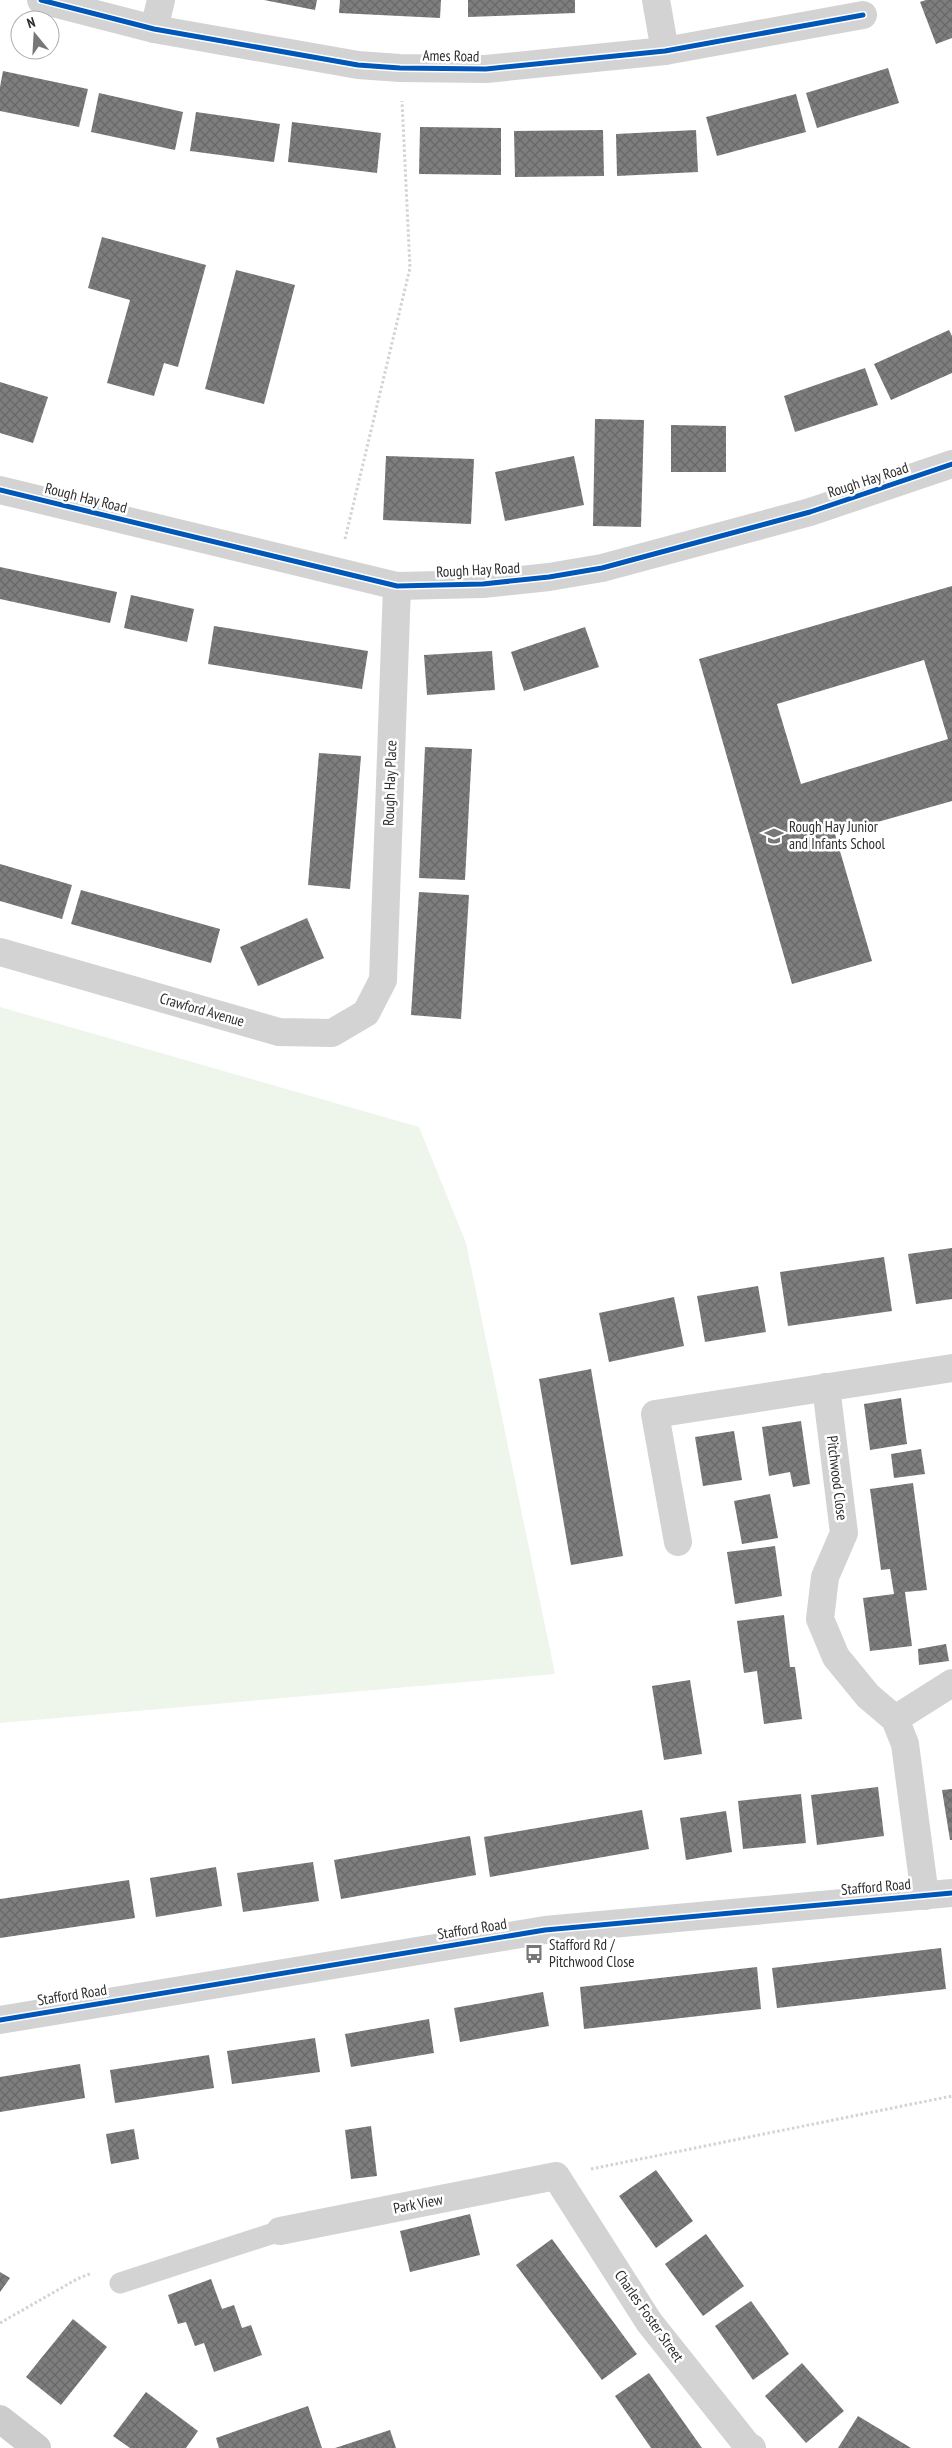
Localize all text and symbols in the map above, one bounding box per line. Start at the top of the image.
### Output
north arrow [10,10,60,60]
text: N [25,13,37,32]
street label: Ames Road [422,46,480,65]
street label: Rough Hay Road [825,458,911,502]
street label: Rough Hay Road [43,478,129,517]
street label: Rough Hay Road [436,558,520,581]
street label: Rough Hay Place [379,740,400,826]
place label: Rough Hay Junior and Infants School [789,817,885,853]
school or university icon: Rough Hay Junior and Infants School [763,825,785,847]
street label: Crawford Avenue [158,988,247,1031]
street label: Pitchwood Close [823,1434,852,1521]
street label: Stafford Road [840,1874,912,1899]
street label: Stafford Road [436,1914,508,1943]
place label: Stafford Rd / Pitchwood Close [549,1935,634,1971]
bus stop icon: Stafford Rd / Pitchwood Close [523,1943,545,1965]
street label: Stafford Road [36,1980,108,2009]
street label: Park View [392,2189,444,2218]
street label: Charles Foster Street [611,2266,688,2365]

